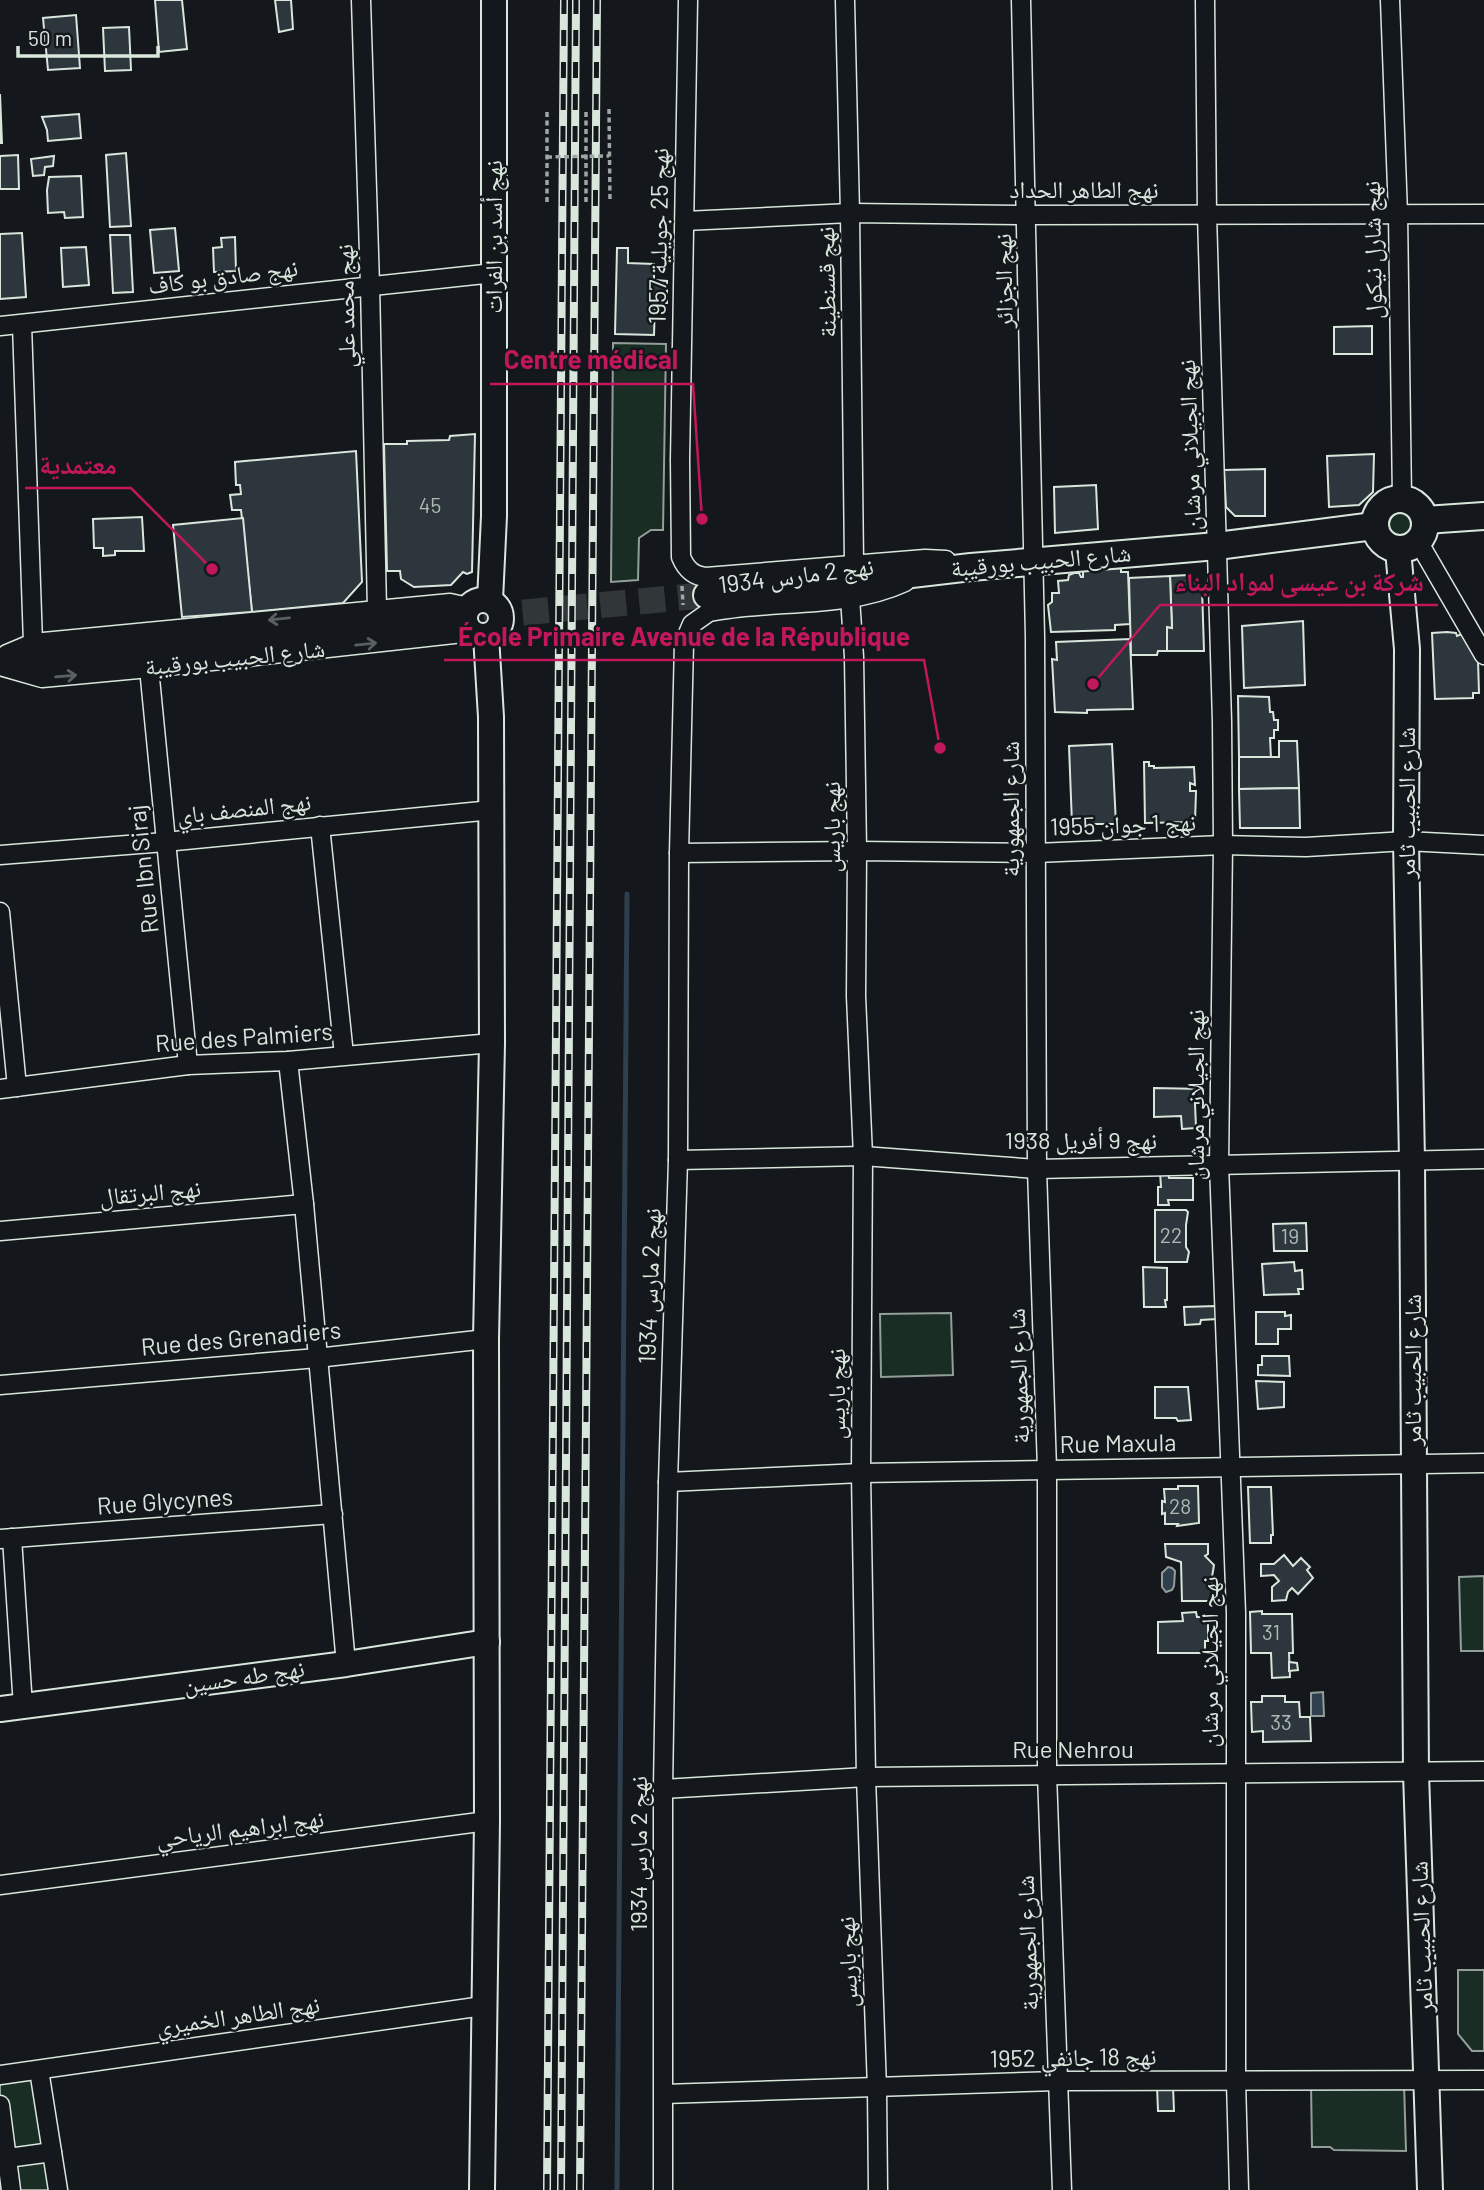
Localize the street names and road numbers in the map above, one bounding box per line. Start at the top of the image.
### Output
street label: نهج 25 جويلية 1957 [641,148,676,324]
street label: نهج أسد بن الفرات [478,160,509,314]
street label: نهج الطاهر الحداد [1010,174,1159,205]
street label: نهج شارل نيكول [1356,180,1389,320]
street label: نهج قسنطينة [810,226,843,338]
street label: نهج الجزائر [987,233,1020,330]
street label: نهج محمد علي [329,244,366,368]
street label: نهج صادق بو كاف [146,252,300,301]
street label: نهج الجيلاني مرشان [1171,359,1212,531]
street label: شارع الحبيب بورقيبة [949,537,1132,584]
street label: نهج 2 مارس 1934 [717,551,875,600]
street label: شارع الحبيب بورقيبة [143,633,327,682]
street label: شارع الحبيب ثامر [1391,727,1422,880]
street label: شارع الجمهورية [995,741,1026,877]
street label: نهج باريس [816,781,847,873]
street label: نهج المنصف باي [175,786,313,835]
street label: Rue Ibn Siraj [121,803,164,935]
street label: نهج 1 جوان 1955 [1049,806,1197,843]
street label: نهج الجيلاني مرشان [1180,1009,1215,1181]
street label: Rue des Palmiers [154,1016,334,1057]
street label: نهج 9 أفريل 1938 [1005,1125,1157,1156]
street label: نهج البرتقال [98,1173,202,1212]
street label: نهج 2 مارس 1934 [631,1207,668,1365]
street label: شارع الحبيب ثامر [1397,1294,1428,1447]
street label: شارع الجمهورية [1001,1308,1036,1444]
street label: Rue des Grenadiers [140,1314,342,1361]
street label: نهج باريس [821,1348,852,1440]
street label: Rue Maxula [1059,1427,1177,1458]
street label: Rue Glycynes [96,1481,234,1520]
street label: نهج الجيلاني مرشان [1194,1576,1229,1748]
street label: نهج طه حسين [181,1653,306,1700]
street label: Rue Nehrou [1012,1734,1134,1763]
street label: نهج 2 مارس 1934 [623,1776,654,1932]
street label: نهج ابراهيم الرياحي [154,1803,326,1858]
street label: شارع الحبيب ثامر [1403,1860,1440,2015]
street label: شارع الجمهورية [1010,1875,1045,2011]
street label: نهج باريس [830,1916,865,2008]
street label: نهج الطاهر الخميري [154,1989,322,2046]
street label: نهج 18 جانفي 1952 [989,2041,1157,2079]

